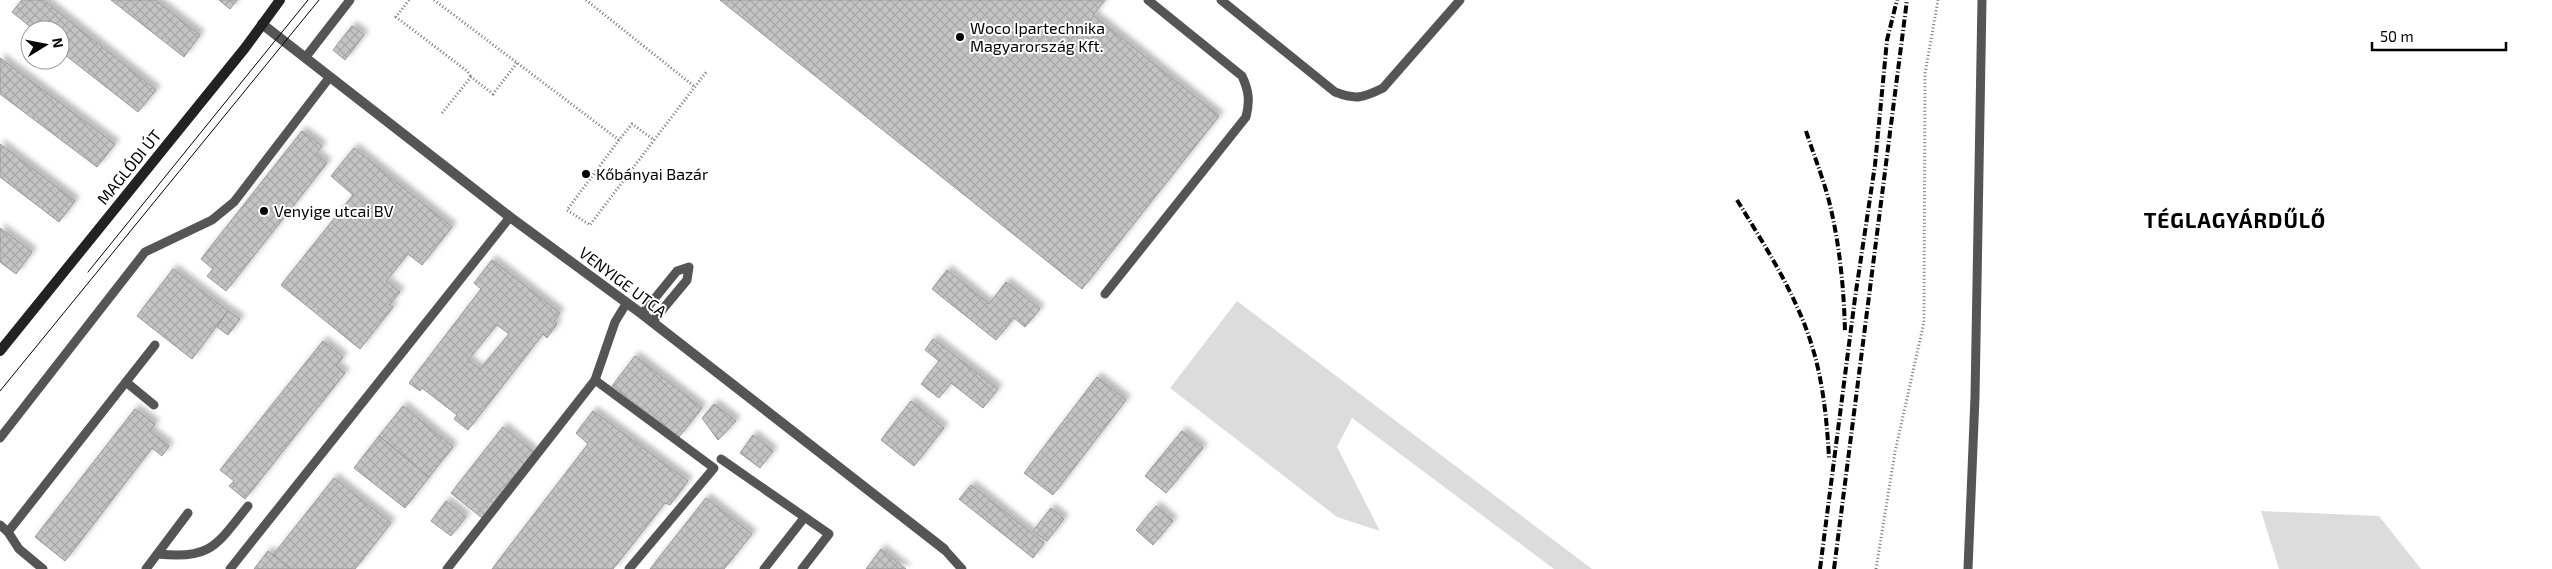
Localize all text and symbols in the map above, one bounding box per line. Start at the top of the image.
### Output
place label: Woco Ipartechnika Magyarország Kft. [970,18,1105,55]
north arrow [20,20,70,70]
scale bar [2372,20,2506,52]
text: 50 m [2380,27,2414,45]
marker: Woco Ipartechnika Magyarország Kft. [954,31,966,43]
text: N [49,36,68,49]
street label: MAGLÓDI ÚT [93,125,165,208]
place label: Kőbányai Bazár [596,164,709,183]
marker: Kőbányai Bazár [580,168,592,180]
place label: Venyige utcai BV [274,201,394,220]
marker: Venyige utcai BV [258,205,270,217]
district label: TÉGLAGYÁRDŰLŐ [2144,207,2326,232]
street label: VENYIGE UTCA [576,243,671,321]

